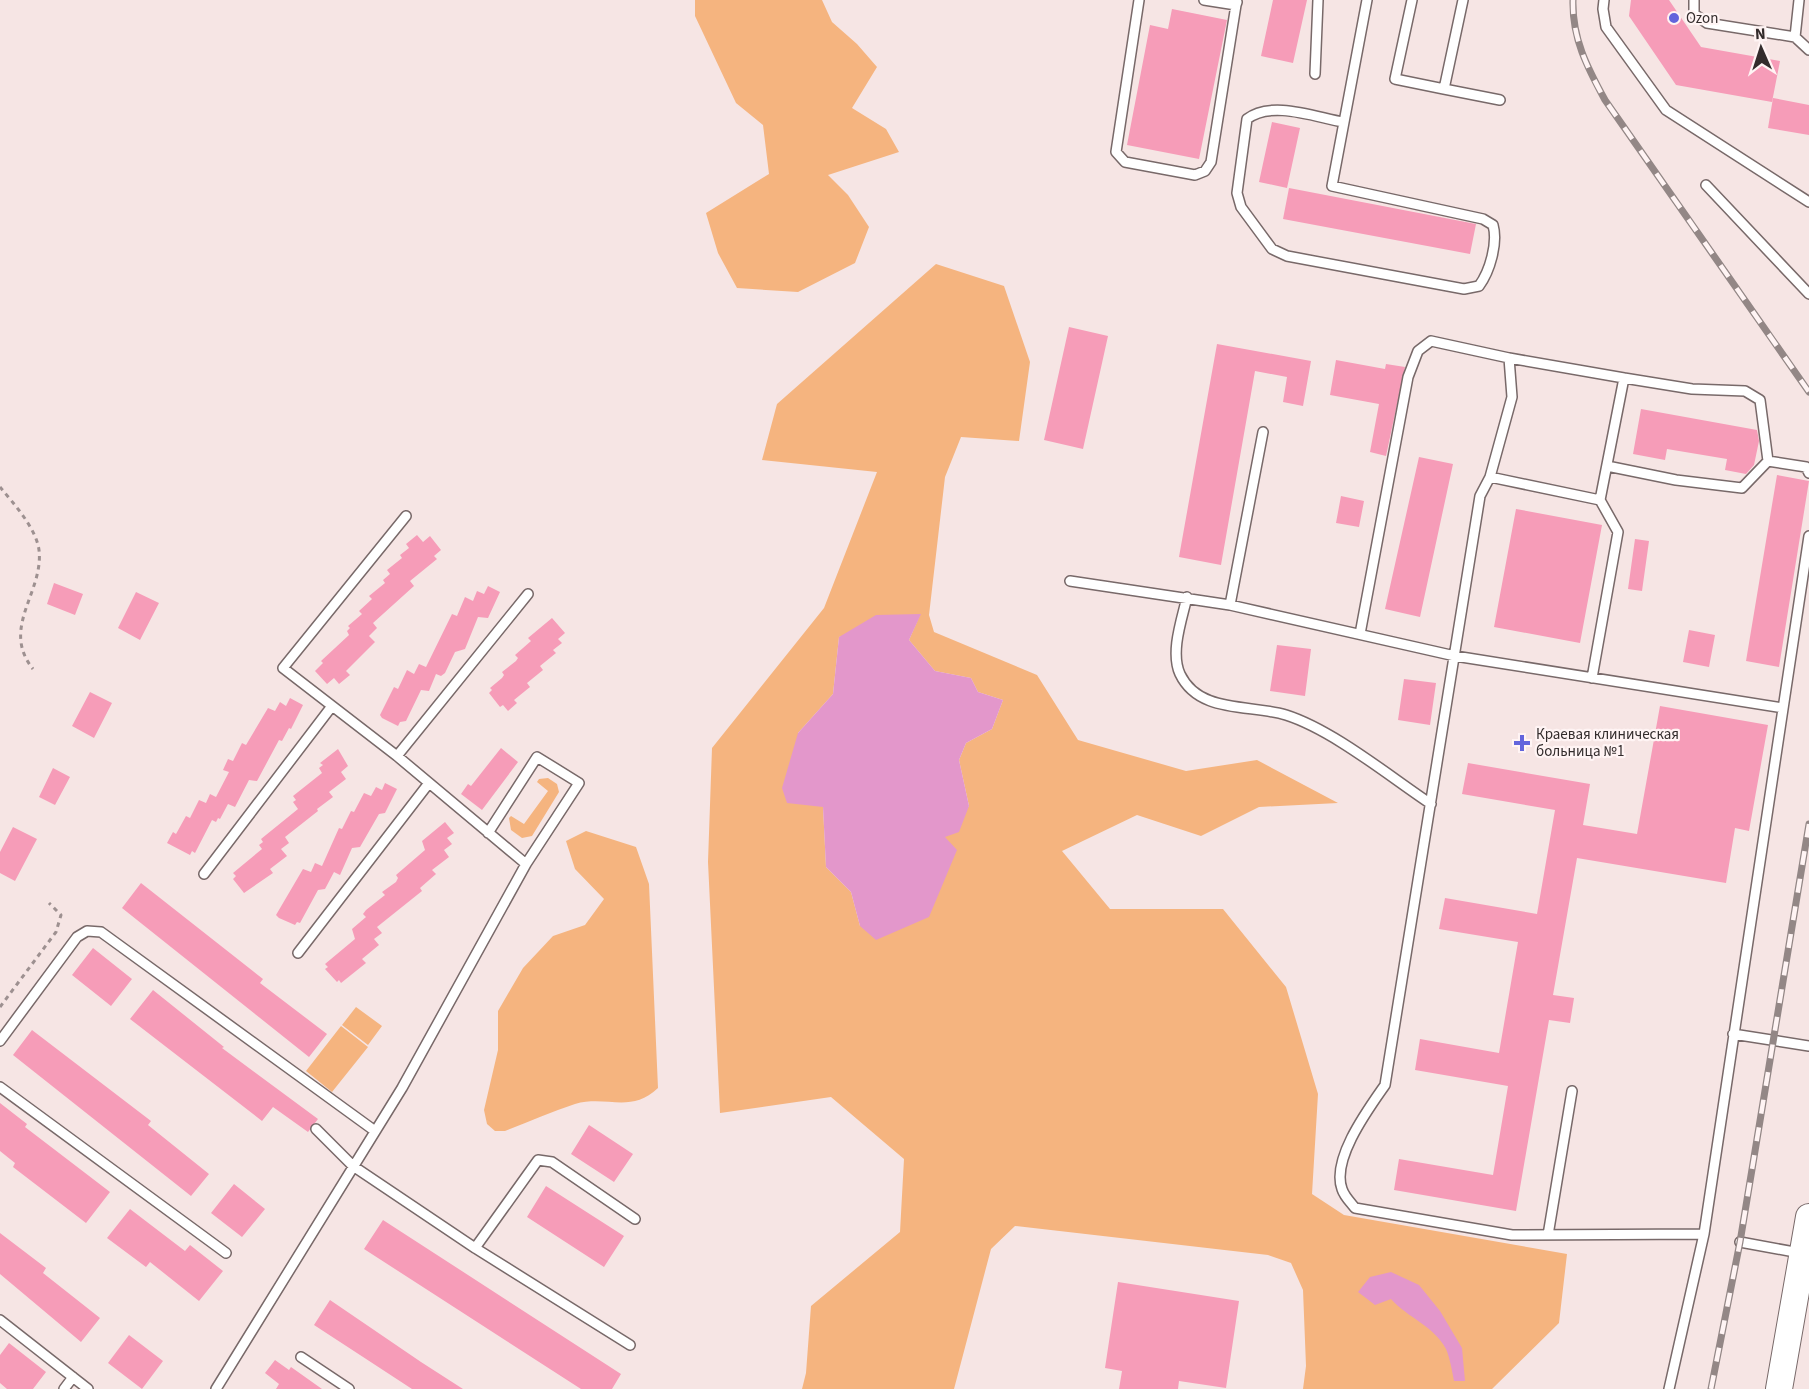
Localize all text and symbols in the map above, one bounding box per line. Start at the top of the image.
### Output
place label: Ozon [1686,8,1718,29]
marker: Ozon [1667,11,1681,25]
north arrow [1731,18,1791,78]
text: N [1754,23,1766,45]
place label: Краевая клиническая больница №1 [1536,724,1679,762]
marker: Краевая клиническая больница №1 [1513,734,1531,752]

